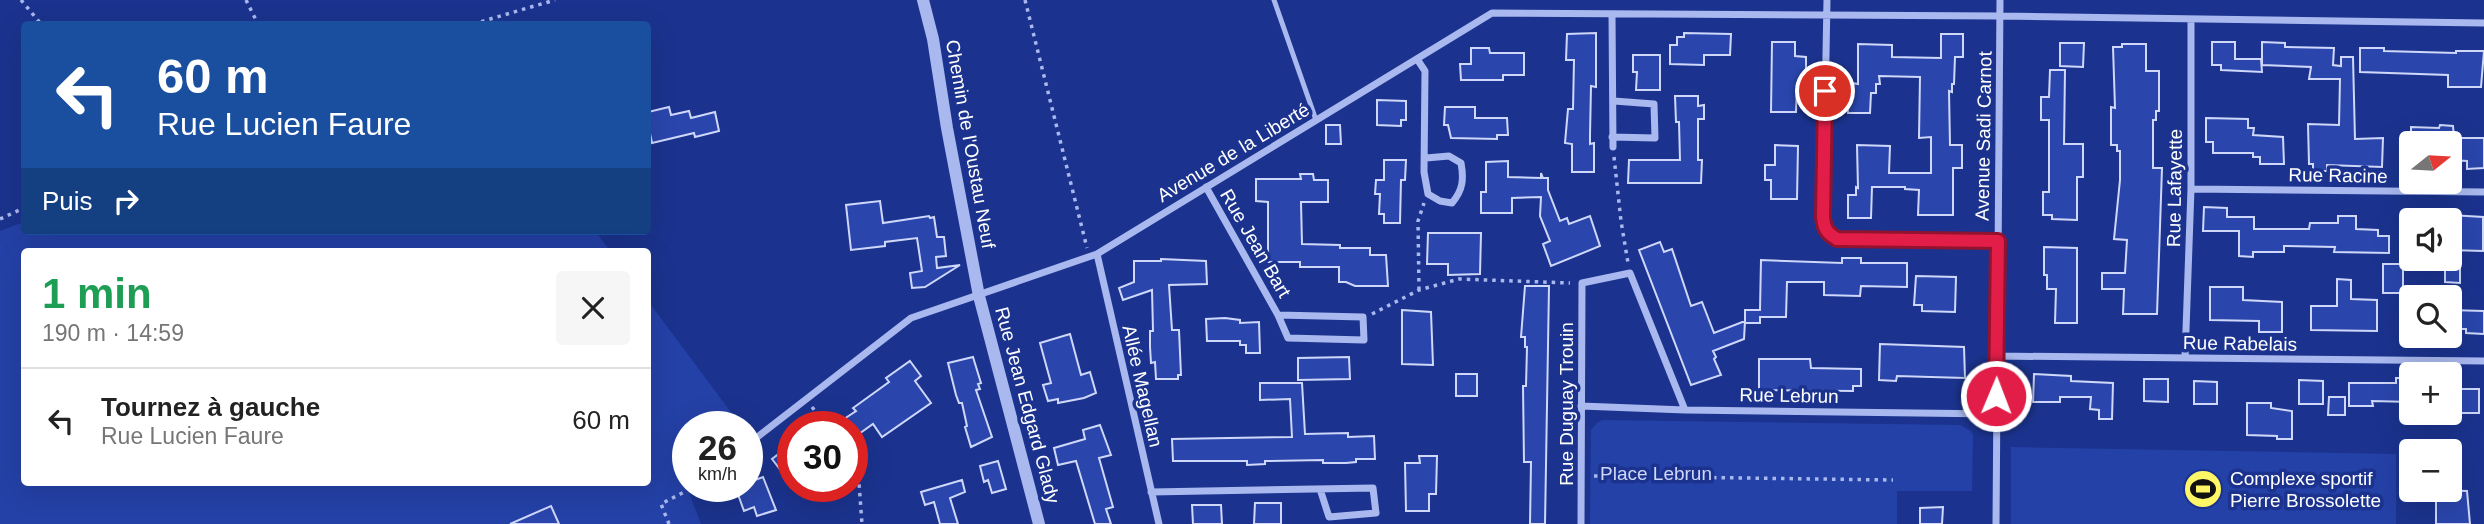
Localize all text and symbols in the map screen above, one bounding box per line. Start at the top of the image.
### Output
street label: Chemin de l'Oustau Neuf [942,38,999,251]
icon: left [42,49,133,140]
text: 60 m [157,49,269,103]
street label: Avenue Sadi Carnot [1972,50,1995,221]
pin [1795,61,1855,121]
icon: arrive [1806,72,1844,110]
street label: Avenue de la Liberté [1153,99,1313,206]
text: Rue Lucien Faure [157,106,411,142]
street label: Rue Lafayette [2163,129,2186,247]
north arrow [2399,131,2462,194]
map controls [2399,131,2462,502]
street label: Rue Racine [2288,164,2388,187]
icon: right [107,182,145,220]
street label: Rue Jean Bart [1216,185,1295,302]
text: Puis [42,186,93,216]
button: sound [2399,208,2462,271]
text: 1 min [42,270,152,317]
button: close [556,271,630,345]
button: search [2399,285,2462,348]
street label: Rue Jean Edgard Glady [991,304,1064,506]
text: 190 m · 14:59 [42,320,184,346]
street label: Rue Duguay Trouin [1556,322,1577,486]
street label: Allée Magellan [1118,323,1167,449]
street label: Rue Rabelais [2183,332,2297,355]
position arrow [1959,359,2033,433]
button: + [2399,362,2462,425]
street label: Rue Lebrun [1739,384,1839,407]
text: Tournez à gauche [101,392,320,422]
icon: left [42,402,80,440]
text: 60 m [572,405,630,435]
speed limit sign: 30 [777,411,868,502]
text: Rue Lucien Faure [101,423,284,449]
text: 26 [698,428,737,467]
button: − [2399,439,2462,502]
park label: Place Lebrun [1600,463,1712,484]
text: km/h [698,464,737,484]
sports icon: Complexe sportif Pierre Brossolette [2182,468,2224,510]
place label: Complexe sportif Pierre Brossolette [2230,468,2381,511]

